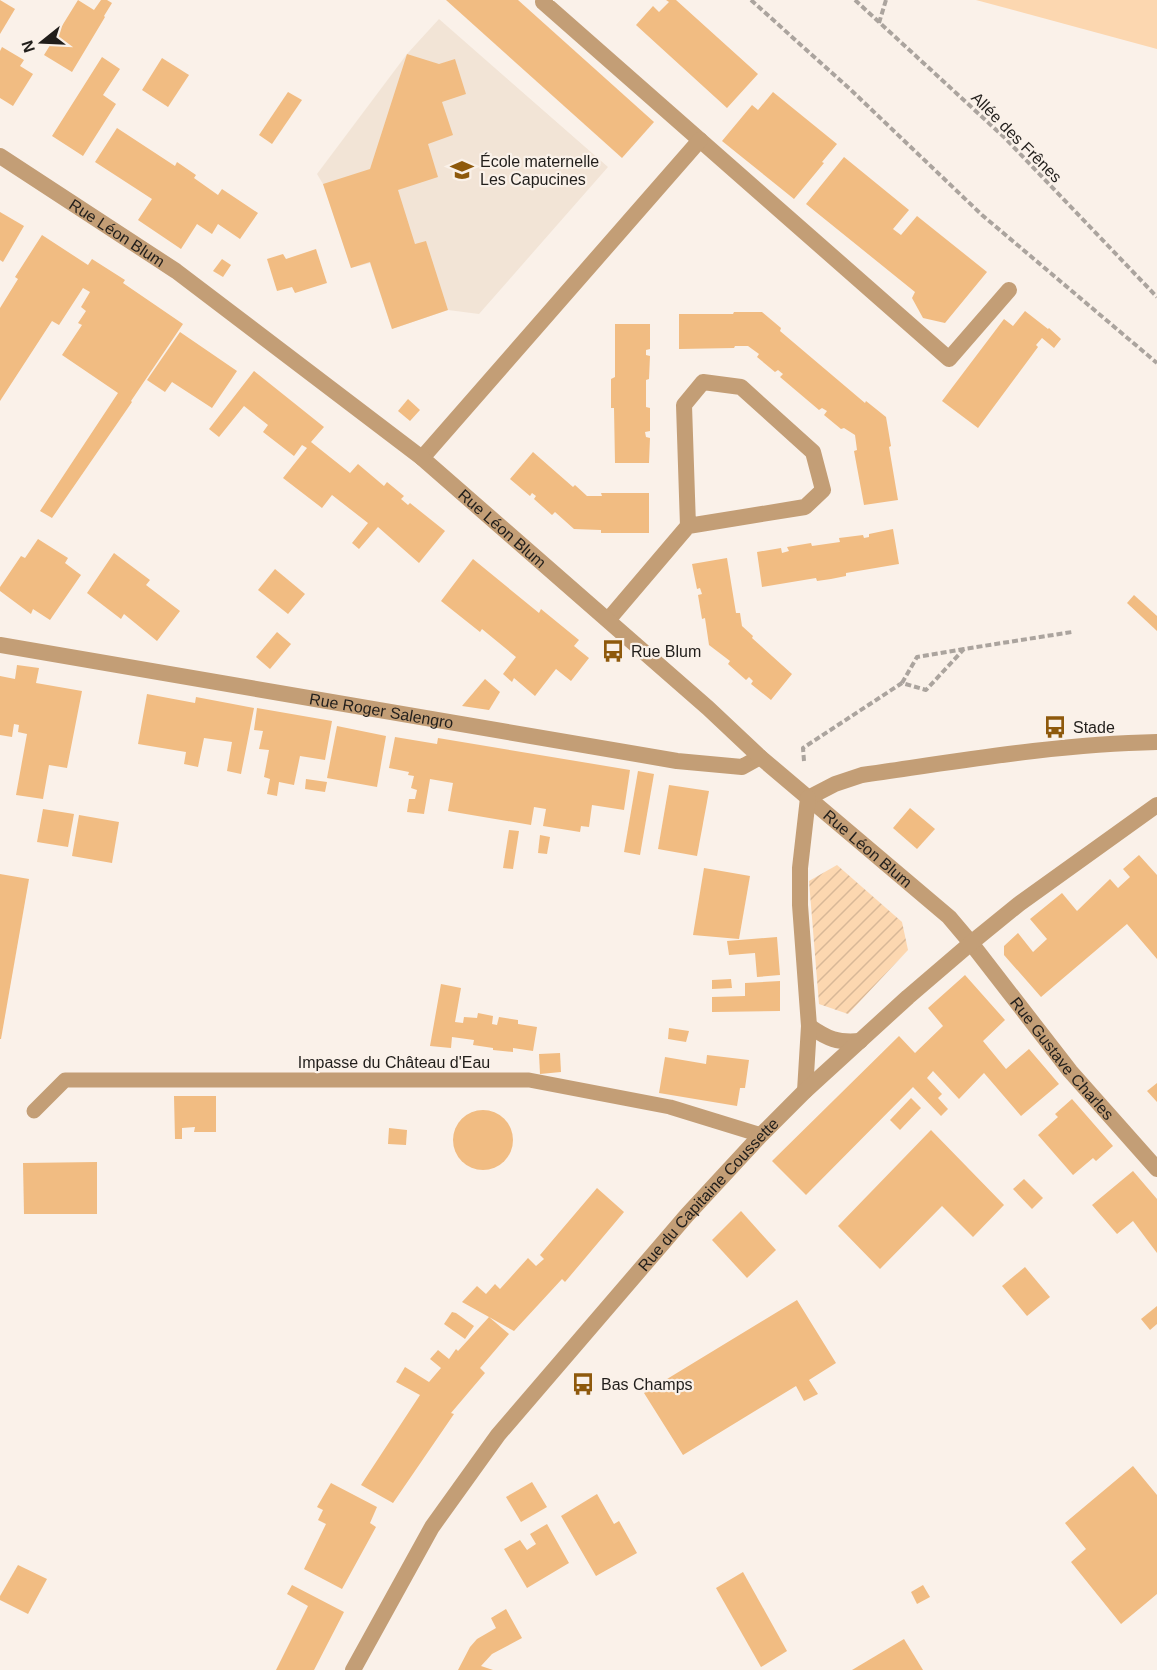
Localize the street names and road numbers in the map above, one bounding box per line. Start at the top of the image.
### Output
street label: Allée des Frênes [968,89,1065,186]
street label: Rue Léon Blum [66,196,168,270]
street label: Rue Léon Blum [455,486,549,571]
street label: Rue Roger Salengro [308,690,455,732]
street label: Rue Léon Blum [820,807,915,891]
street label: Rue Gustave Charles [1007,994,1117,1123]
street label: Impasse du Château d'Eau [298,1054,490,1071]
street label: Rue du Capitaine Coussette [635,1115,782,1275]

